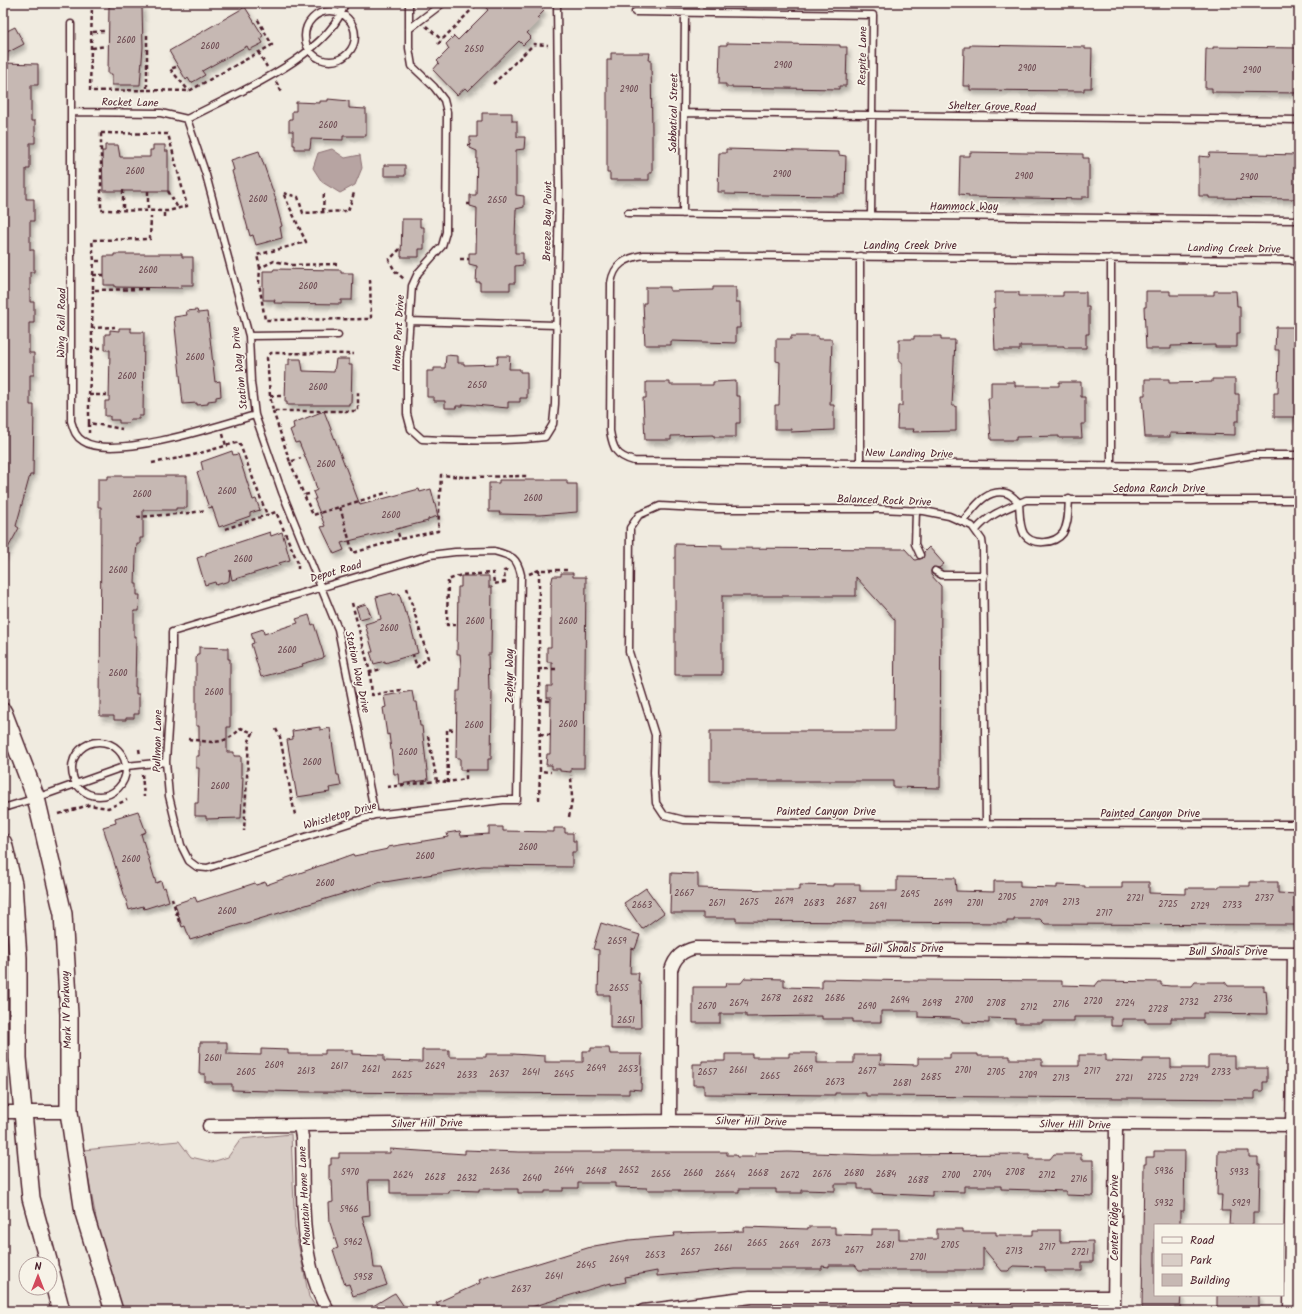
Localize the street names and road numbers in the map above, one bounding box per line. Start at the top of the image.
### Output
street label: Respite Lane [853,26,873,86]
street label: Sabbatical Street [664,72,684,153]
street label: Rocket Lane [101,94,159,112]
street label: Shelter Grove Road [948,97,1037,117]
street label: Breeze Bay Point [538,180,558,261]
street label: Hammock Way [930,198,999,216]
street label: Landing Creek Drive [863,237,957,255]
street label: Landing Creek Drive [1187,239,1281,259]
street label: Wing Rail Road [52,287,72,358]
street label: Home Port Drive [388,294,410,372]
street label: Station Way Drive [227,325,253,411]
street label: New Landing Drive [865,444,953,464]
street label: Sedona Ranch Drive [1113,480,1205,498]
street label: Balanced Rock Drive [836,490,932,512]
street label: Depot Road [308,556,364,588]
street label: Station Way Drive [339,629,375,715]
street label: Zephyr Way [501,648,519,704]
street label: Pullman Lane [148,709,168,773]
street label: Whistletop Drive [301,797,379,835]
street label: Painted Canyon Drive [776,803,876,821]
street label: Painted Canyon Drive [1100,805,1200,823]
street label: Bull Shoals Drive [865,940,943,958]
street label: Bull Shoals Drive [1189,943,1267,961]
street label: Mark IV Parkway [57,970,77,1049]
street label: Silver Hill Drive [715,1112,787,1132]
street label: Silver Hill Drive [391,1114,463,1134]
street label: Silver Hill Drive [1039,1115,1111,1135]
street label: Mountain Home Lane [293,1146,317,1246]
street label: Center Ridge Drive [1106,1175,1124,1261]

